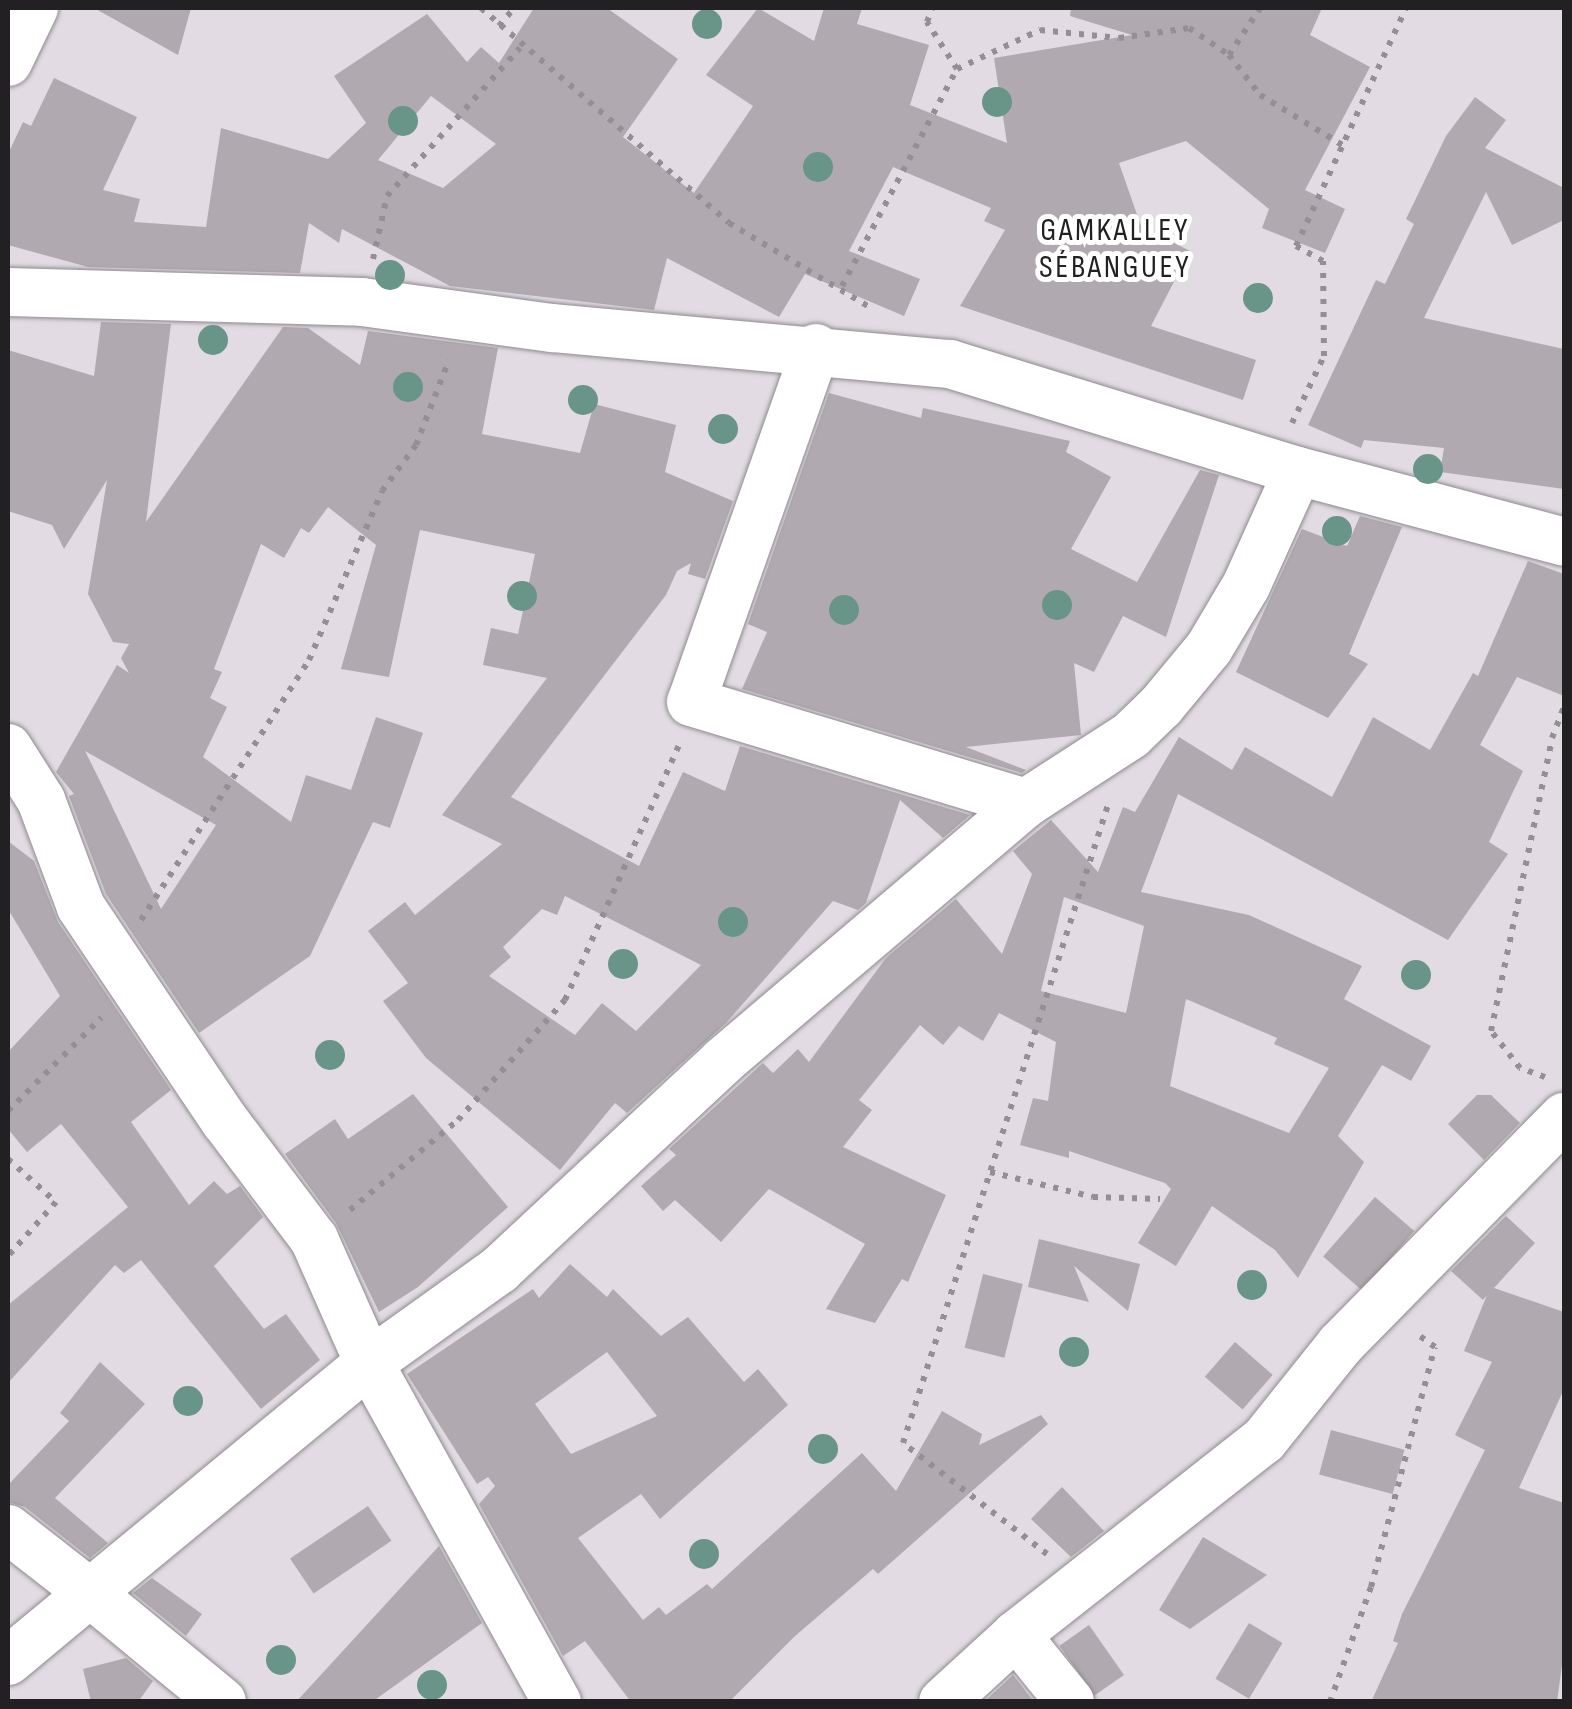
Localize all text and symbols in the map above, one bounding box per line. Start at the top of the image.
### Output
district label: GAMKALLEY SÉBANGUEY [1039,213,1191,288]

